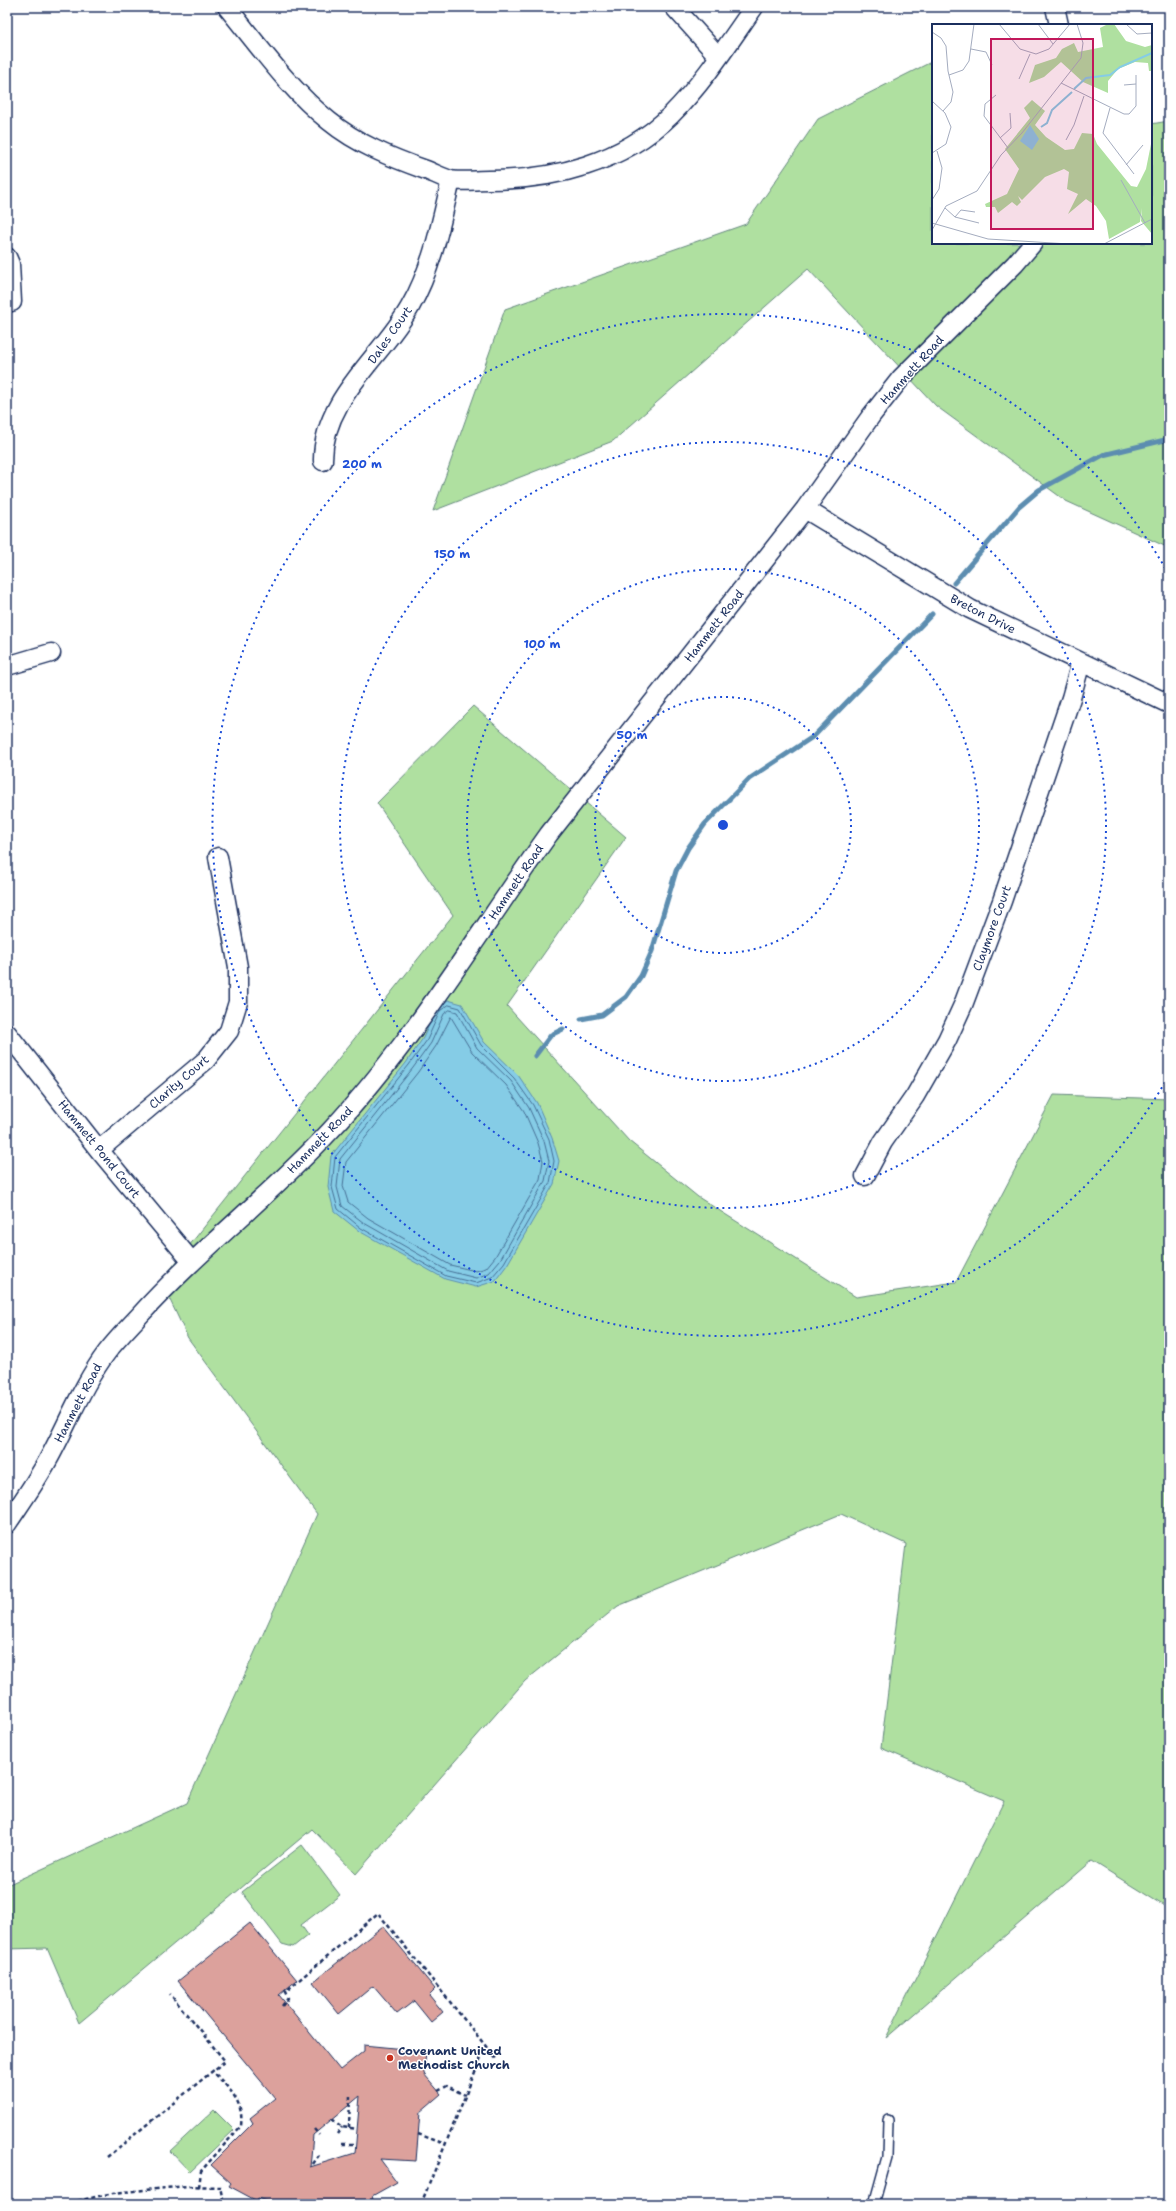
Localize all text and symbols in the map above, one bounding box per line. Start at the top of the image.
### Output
inset map [932,24,1152,244]
street label: Dales Court [364,303,416,367]
street label: Hammett Road [877,332,948,408]
text: 200 m [342,456,382,472]
text: 150 m [434,546,470,562]
street label: Hammett Road [681,586,748,666]
street label: Breton Drive [947,591,1019,637]
text: 100 m [524,636,561,652]
text: 50 m [617,727,648,743]
centre of rings [716,818,730,832]
street label: Hammett Road [485,841,547,923]
street label: Claymore Court [969,883,1015,973]
street label: Clarity Court [146,1052,212,1112]
street label: Hammett Pond Court [54,1096,144,1202]
street label: Hammett Road [284,1103,357,1177]
street label: Hammett Road [50,1360,106,1446]
place label: Covenant United Methodist Church [398,2043,510,2073]
marker: Covenant United Methodist Church [385,2053,395,2063]

